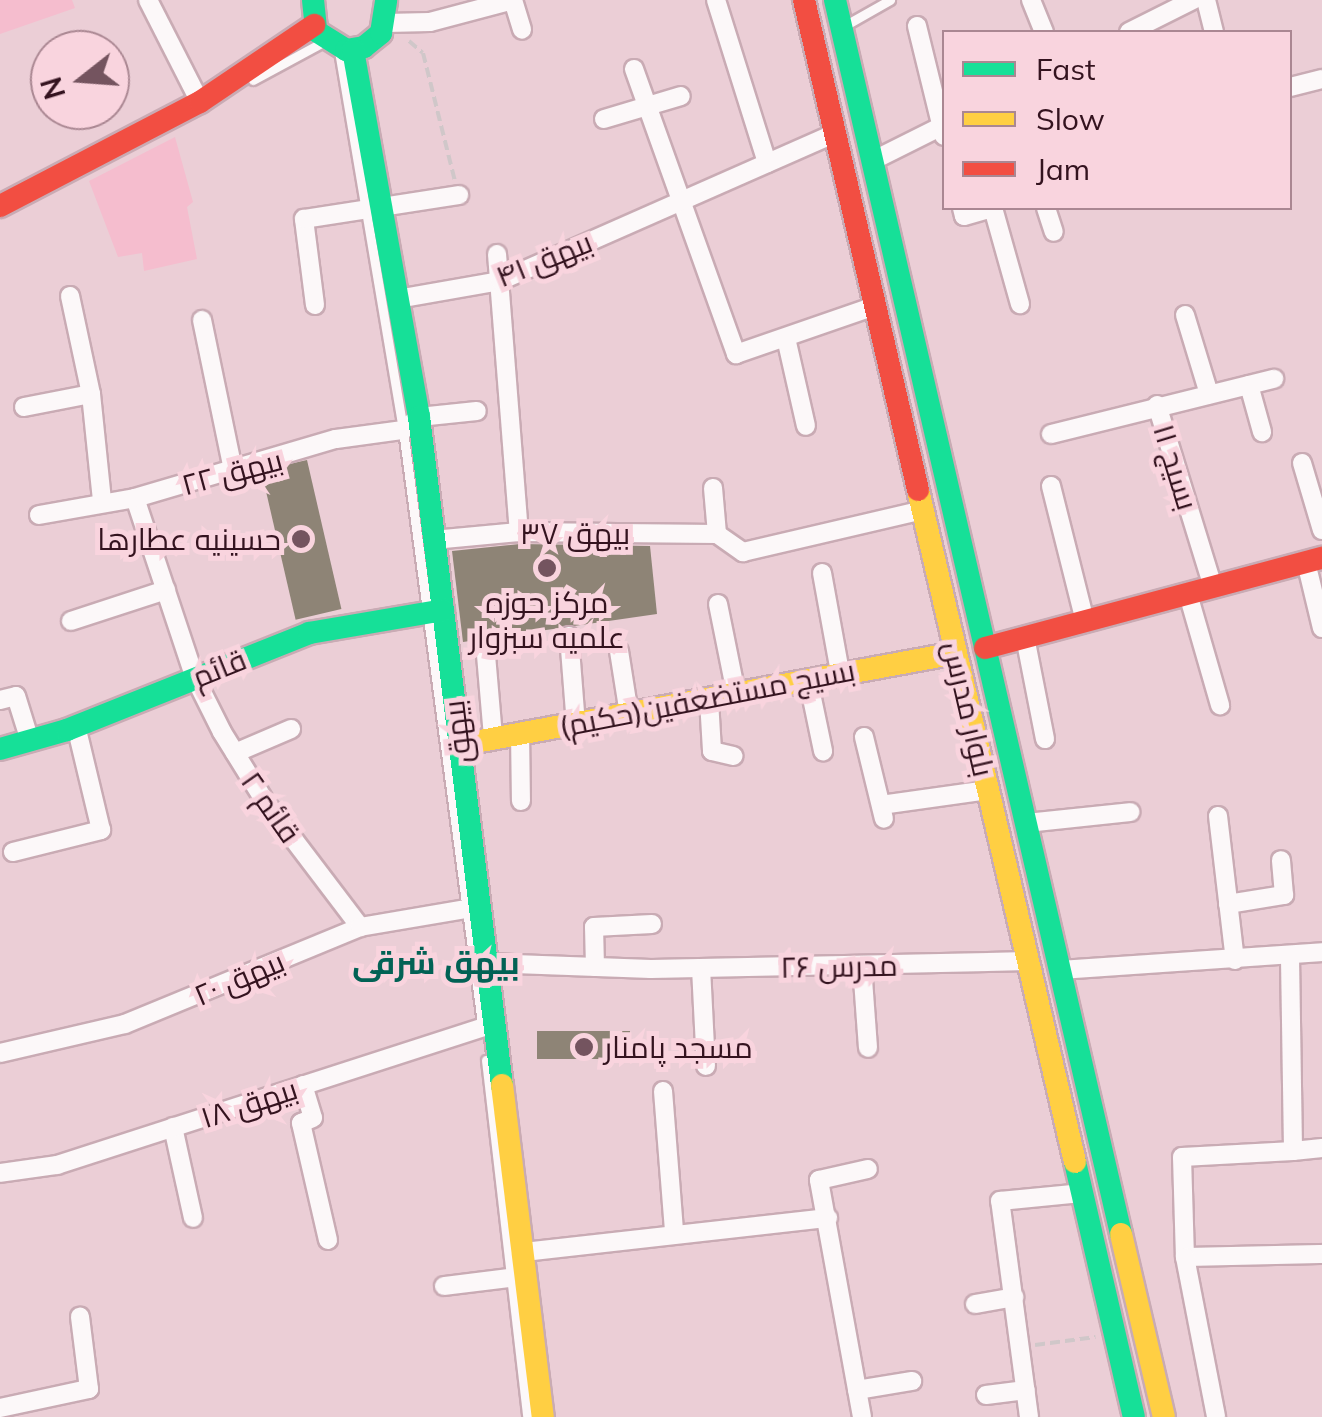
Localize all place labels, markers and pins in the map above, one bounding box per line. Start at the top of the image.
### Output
place label: حسینیه عطارها [97,521,281,557]
marker: حسینیه عطارها [290,528,312,550]
marker: مرکز حوزه علمیه سبزوار [536,557,558,579]
place label: مرکز حوزه علمیه سبزوار [469,584,625,654]
place label: مسجد پامنار [604,1029,753,1065]
marker: مسجد پامنار [573,1036,595,1058]

